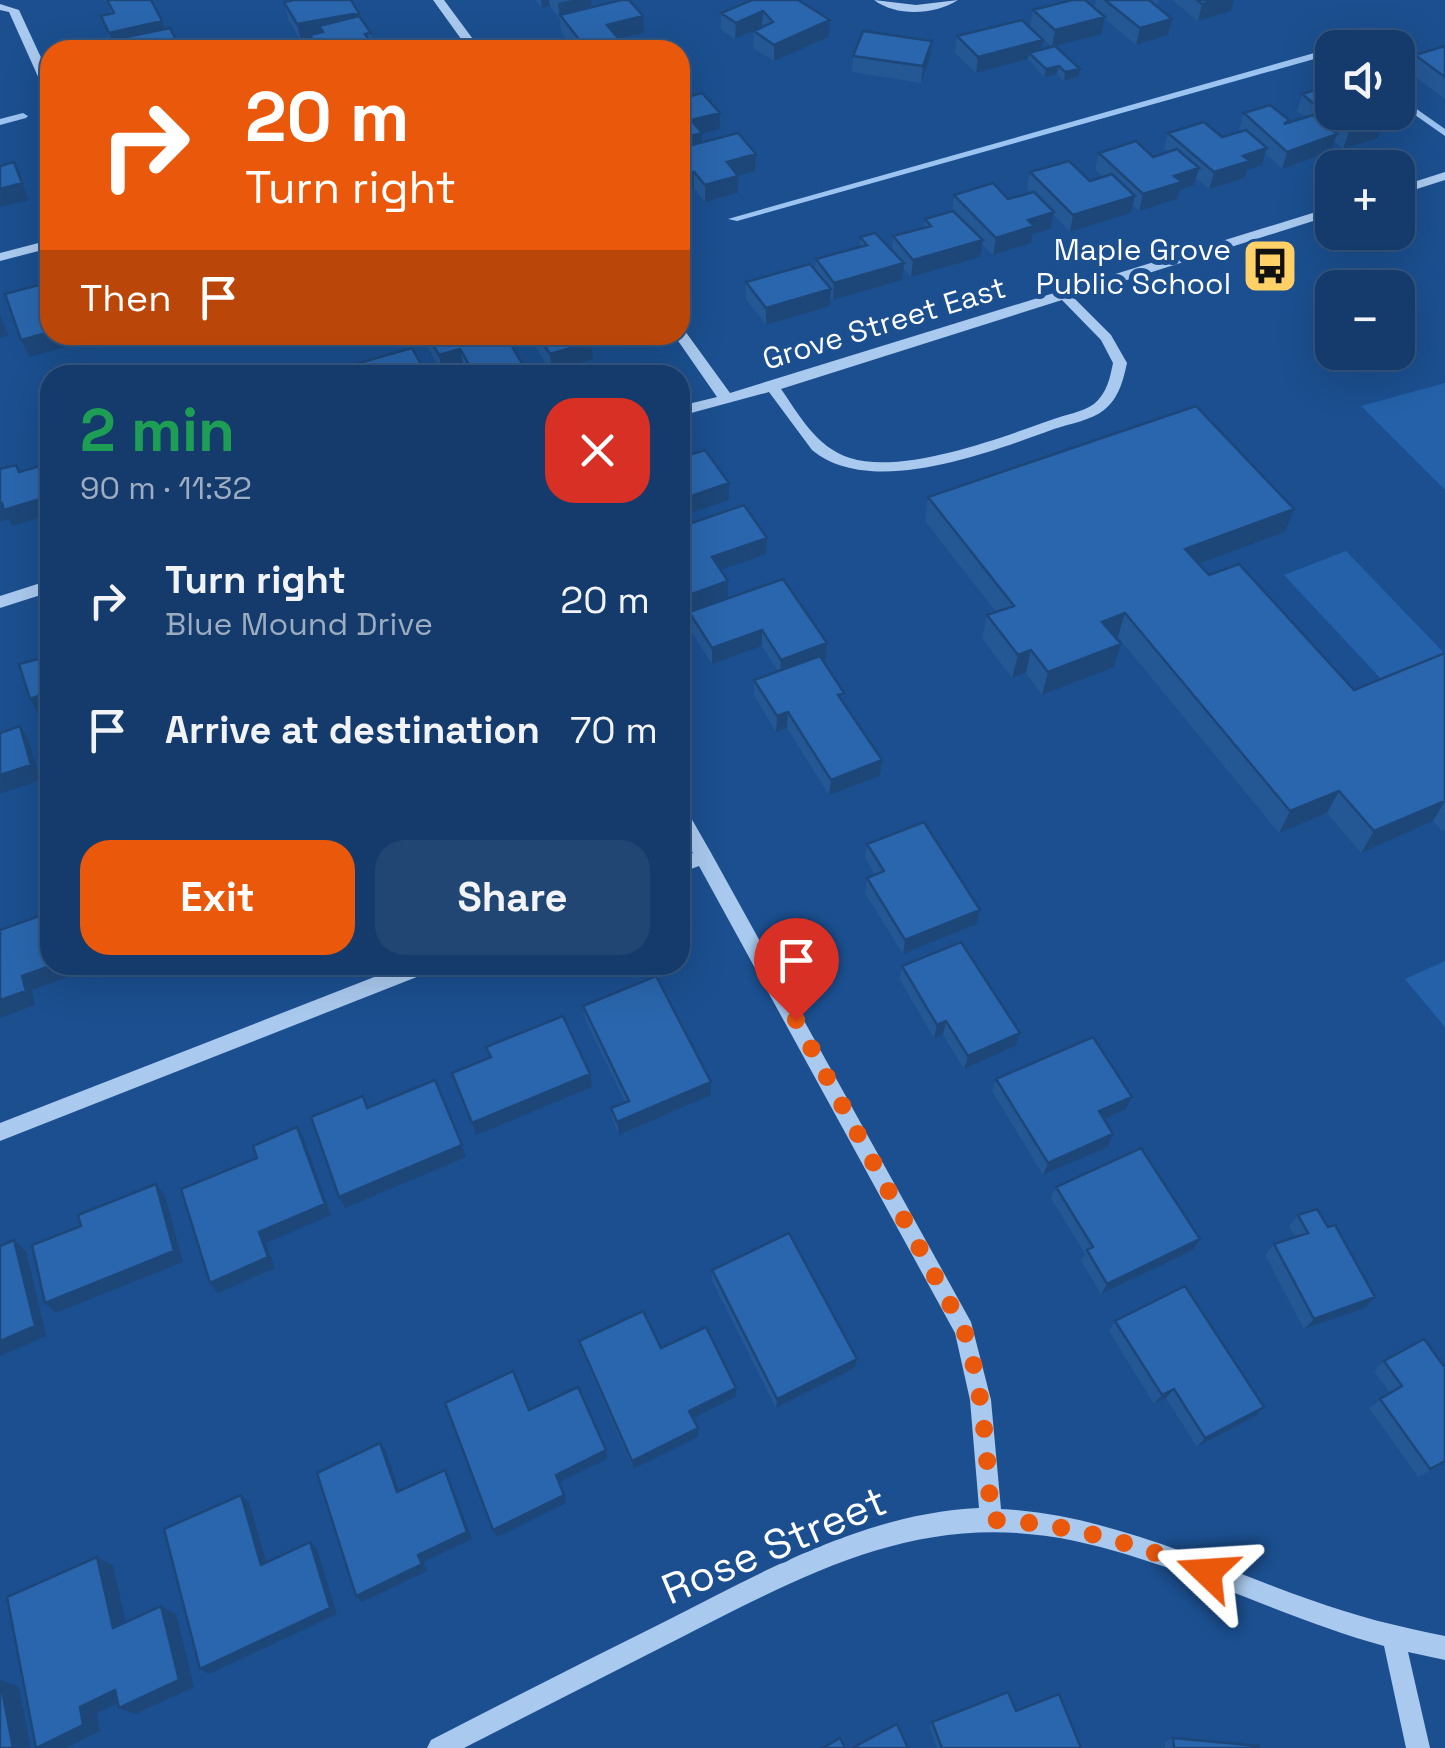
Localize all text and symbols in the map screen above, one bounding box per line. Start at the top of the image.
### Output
map controls [1315,30,1415,370]
button: sound [1315,30,1415,130]
text: 20 m [245,72,410,161]
icon: right [80,80,210,210]
button: + [1315,150,1415,250]
text: Turn right [245,159,456,216]
place label: Maple Grove Public School [1036,230,1231,303]
bus stop icon: Maple Grove Public School [1240,236,1300,296]
street label: Grove Street East [758,267,1010,379]
icon: arrive [191,270,246,325]
button: − [1315,270,1415,370]
text: Then [80,274,171,322]
text: 2 min [80,392,235,469]
button: close [545,398,650,503]
text: 90 m · 11:32 [80,468,252,508]
text: Turn right [165,556,346,604]
icon: right [80,573,135,628]
text: 20 m [560,576,650,624]
text: Blue Mound Drive [165,604,433,644]
icon: arrive [80,703,135,758]
text: Arrive at destination [165,706,540,754]
text: 70 m [570,706,658,754]
button: Exit [80,840,355,955]
button: Share [375,840,650,955]
pin [754,918,839,1021]
icon: arrive [769,933,824,988]
street label: Rose Street [654,1474,894,1616]
position arrow [1155,1520,1259,1624]

